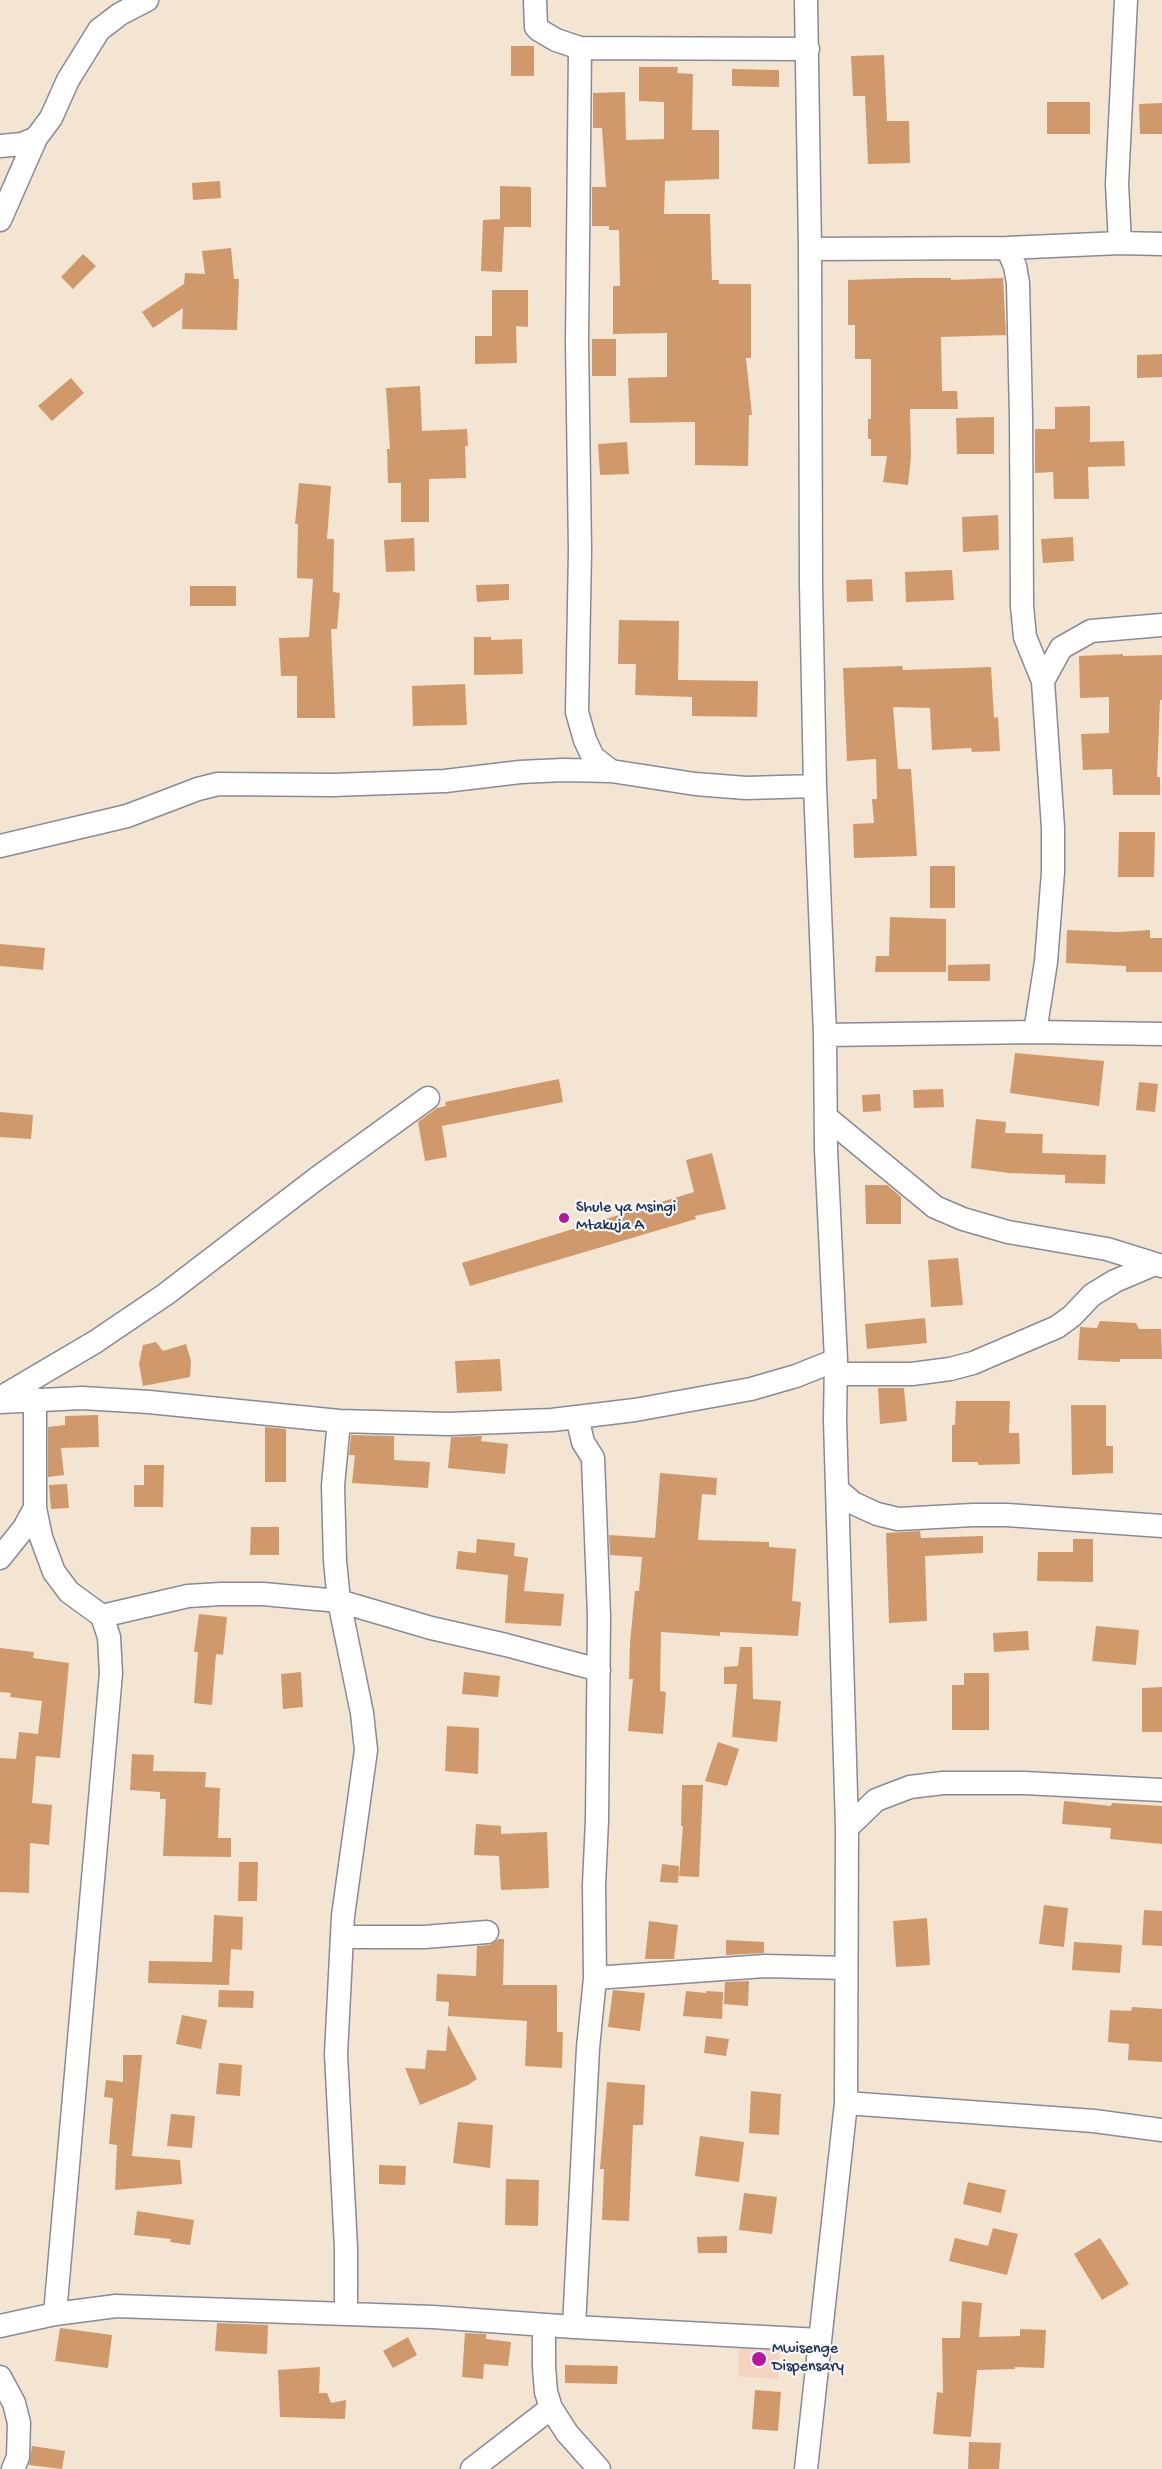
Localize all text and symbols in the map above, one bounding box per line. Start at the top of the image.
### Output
place label: Shule ya Msingi Mtakuja A [576,1199,676,1237]
marker: Shule ya Msingi Mtakuja A [557,1211,571,1225]
place label: Mwisenge Dispensary [772,2340,844,2378]
marker: Mwisenge Dispensary [750,2350,768,2368]

